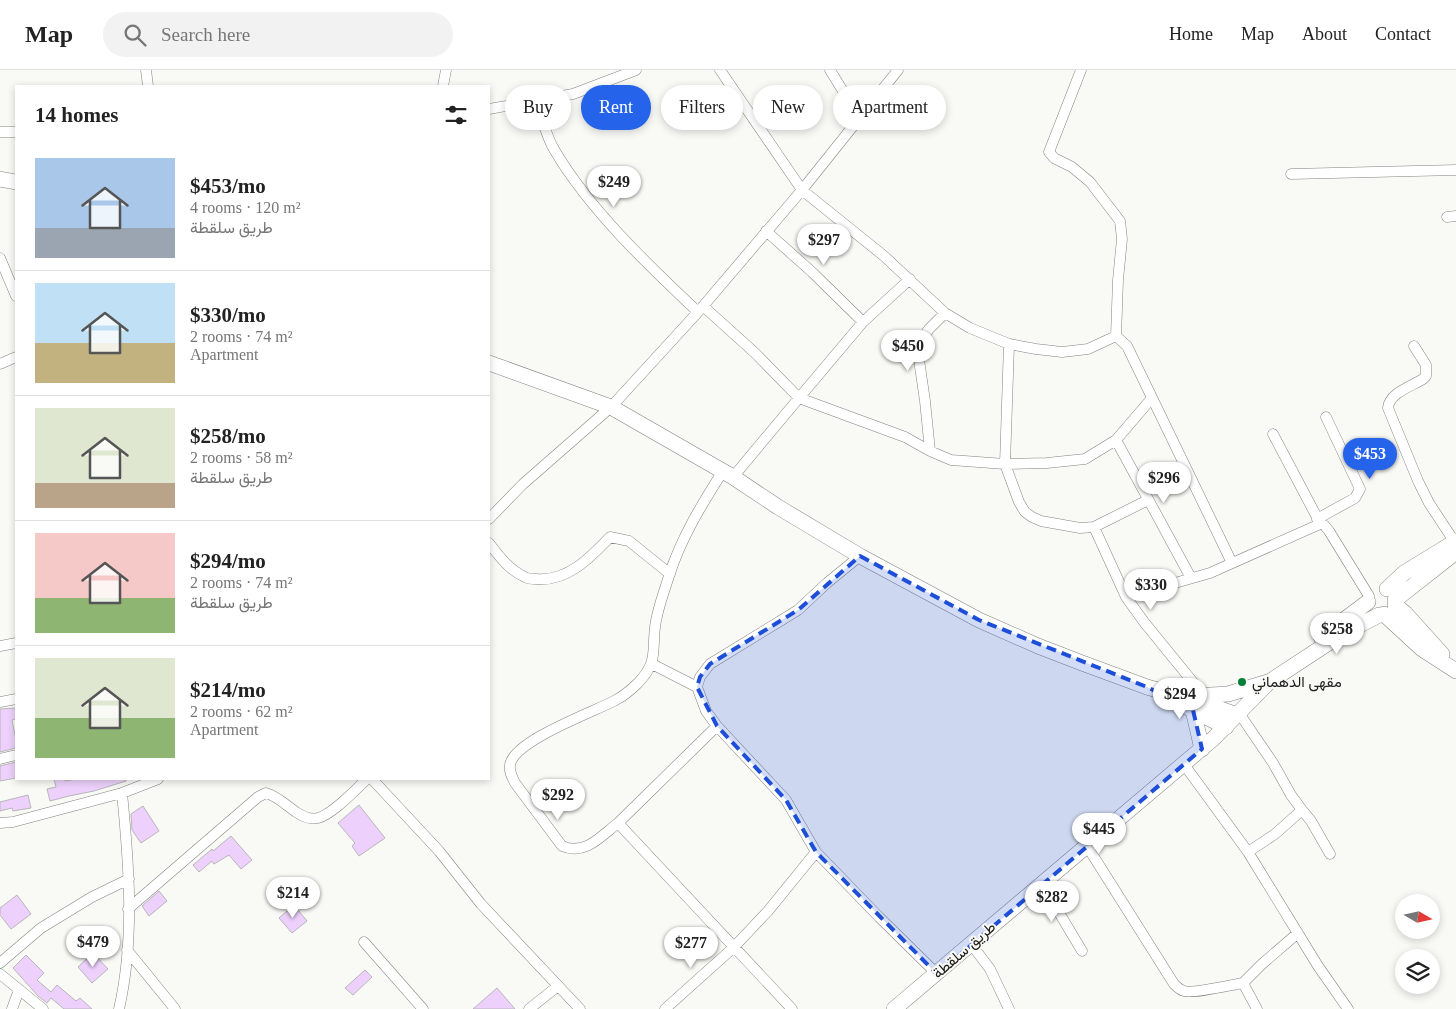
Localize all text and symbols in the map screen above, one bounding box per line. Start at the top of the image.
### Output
search box [103,12,453,57]
text: Map [25,21,73,47]
icon: search [121,21,149,49]
text: Search here [161,24,250,45]
text: Home [1169,24,1213,44]
text: Map [1241,24,1274,44]
text: About [1302,24,1347,44]
text: Contact [1375,24,1431,44]
chip: Buy [505,85,571,130]
chip: Rent [581,85,651,130]
chip: Filters [661,85,743,130]
chip: New [753,85,823,130]
chip: Apartment [833,85,946,130]
icon: filters [442,101,470,129]
text: 14 homes [35,103,118,127]
pin: $249 [584,166,644,208]
text: $249 [598,173,630,190]
text: $453/mo [190,174,266,198]
icon: home [75,178,135,238]
text: 4 rooms · 120 m² [190,199,301,216]
text: طريق سلقطة [190,219,273,236]
pin: $297 [794,224,854,266]
text: $297 [808,231,840,248]
icon: home [75,303,135,363]
text: $330/mo [190,303,266,327]
text: 2 rooms · 74 m² [190,328,293,345]
pin: $450 [878,330,938,372]
text: $450 [892,337,924,354]
text: Apartment [190,346,258,363]
text: $258/mo [190,424,266,448]
icon: home [75,428,135,488]
pin: $453 [1340,438,1400,480]
text: $453 [1354,445,1386,462]
text: 2 rooms · 58 m² [190,449,293,466]
pin: $296 [1134,462,1194,504]
text: طريق سلقطة [190,469,273,486]
text: $296 [1148,469,1180,486]
text: $294/mo [190,549,266,573]
icon: home [75,553,135,613]
pin: $330 [1121,568,1181,611]
text: 2 rooms · 74 m² [190,574,293,591]
text: $330 [1135,576,1167,593]
text: طريق سلقطة [190,594,273,611]
pin: $258 [1307,612,1367,655]
text: $258 [1321,620,1353,637]
place label: مقهى الدهماني [1252,674,1342,695]
marker: مقهى الدهماني [1236,676,1248,688]
icon: home [75,678,135,738]
text: $214/mo [190,678,266,702]
pin: $294 [1150,678,1210,720]
text: $294 [1164,685,1196,702]
text: 2 rooms · 62 m² [190,703,293,720]
text: Apartment [190,721,258,738]
pin: $292 [528,778,588,821]
text: $292 [542,786,574,803]
pin: $445 [1069,812,1129,855]
text: $445 [1083,820,1115,837]
pin: $214 [263,876,323,919]
pin: $282 [1022,880,1082,923]
text: $214 [277,884,309,901]
text: $282 [1036,888,1068,905]
north arrow [1395,894,1440,939]
map controls [1395,894,1440,994]
street label: طريق سلقطة [930,918,1000,983]
pin: $479 [63,926,123,968]
pin: $277 [661,926,721,969]
text: $479 [77,933,109,950]
text: $277 [675,934,707,951]
button: layers [1395,949,1440,994]

